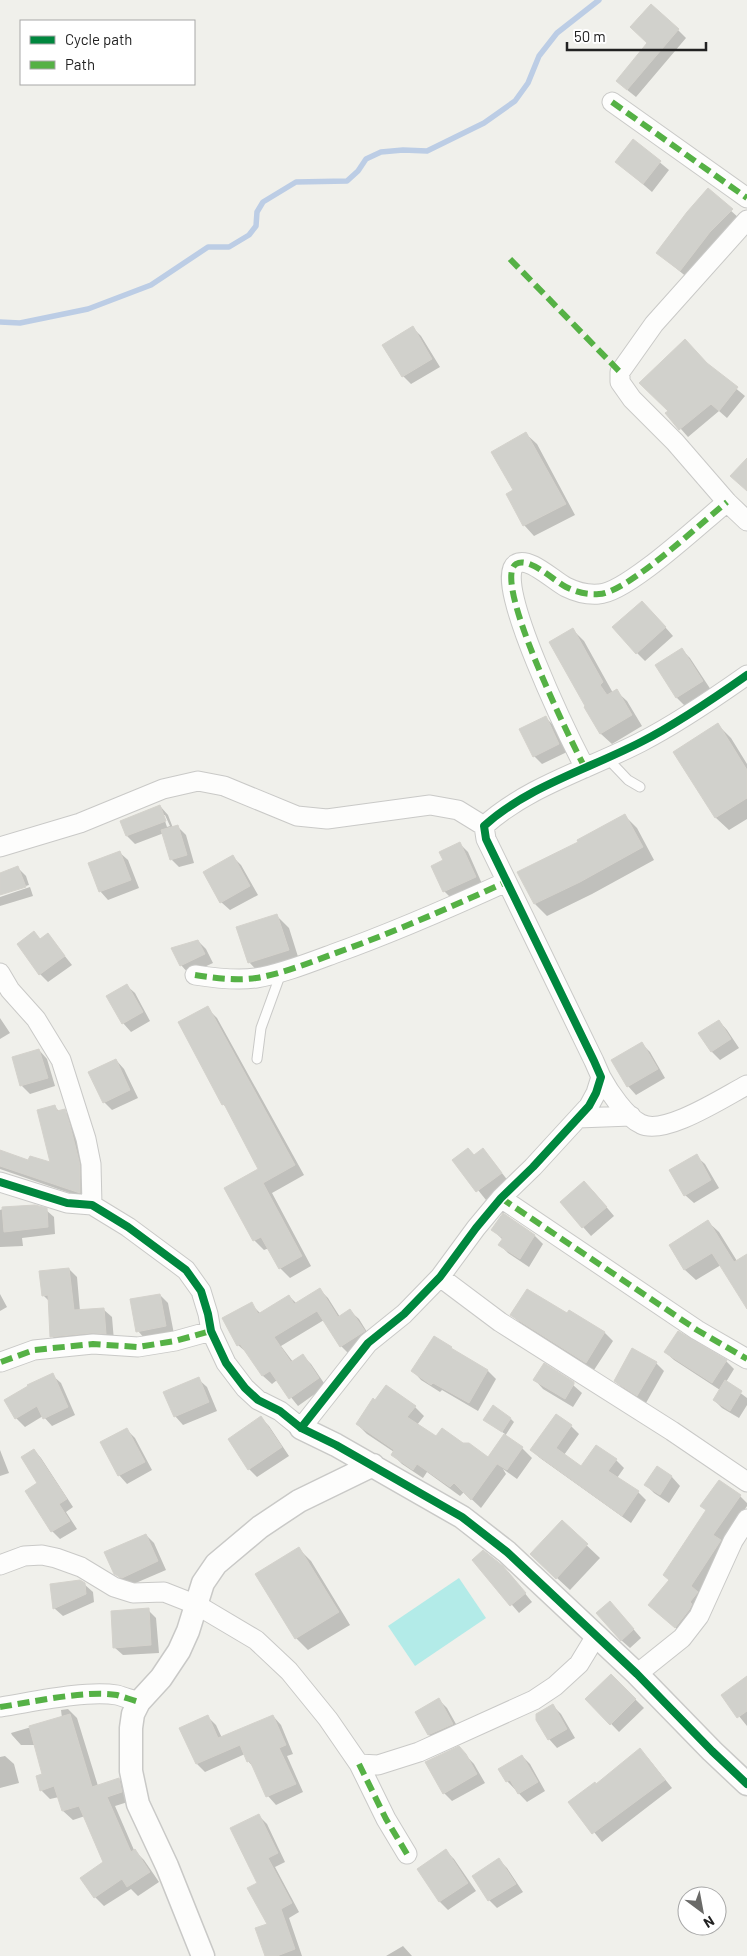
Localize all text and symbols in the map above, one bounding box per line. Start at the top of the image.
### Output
legend [20,20,195,85]
scale bar [567,20,706,52]
text: 50 m [574,27,606,45]
text: Cycle path [65,30,132,48]
text: Path [65,55,95,73]
north arrow [677,1886,727,1936]
text: N [701,1913,718,1932]

